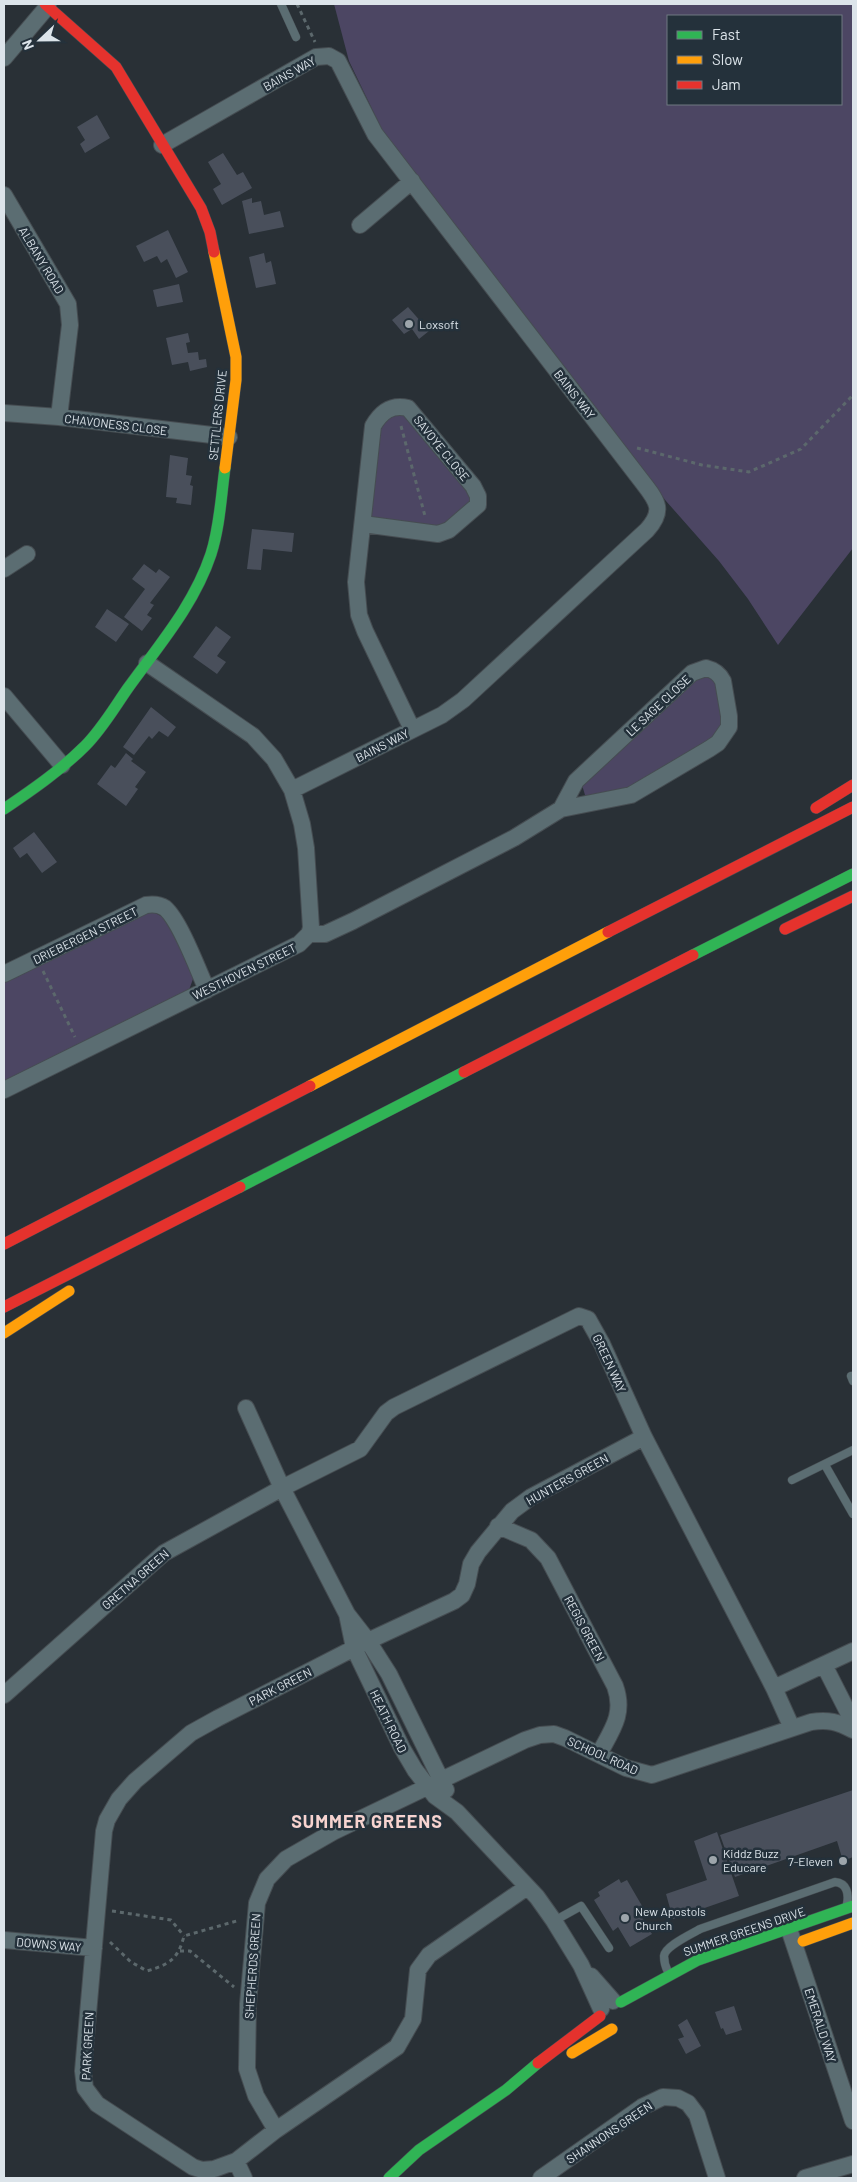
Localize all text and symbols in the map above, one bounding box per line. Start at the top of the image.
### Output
north arrow [15,15,65,65]
legend [667,15,842,105]
text: Fast [712,25,740,43]
text: N [18,38,37,53]
text: Slow [712,50,743,68]
street label: BAINS WAY [260,53,318,93]
text: Jam [712,75,741,93]
street label: ALBANY ROAD [17,224,67,296]
place label: Loxsoft [419,317,459,331]
marker: Loxsoft [403,318,415,330]
street label: BAINS WAY [552,367,598,421]
street label: SETTLERS DRIVE [205,369,229,461]
street label: CHAVONESS CLOSE [64,411,168,437]
street label: SAVOYE CLOSE [411,413,473,483]
street label: LE SAGE CLOSE [623,671,693,739]
street label: BAINS WAY [353,726,411,764]
street label: DRIEBERGEN STREET [30,904,140,966]
street label: WESTHOVEN STREET [190,940,298,1002]
street label: GREEN WAY [590,1332,630,1394]
street label: HUNTERS GREEN [523,1451,611,1507]
street label: GRETNA GREEN [99,1546,171,1612]
street label: REGIS GREEN [562,1593,608,1663]
street label: PARK GREEN [246,1664,314,1708]
street label: HEATH ROAD [368,1687,410,1755]
street label: SCHOOL ROAD [566,1733,640,1777]
district label: SUMMER GREENS [291,1810,443,1832]
place label: Kiddz Buzz Educare [723,1846,779,1874]
marker: Kiddz Buzz Educare [707,1854,719,1866]
place label: 7-Eleven [788,1854,833,1868]
marker: 7-Eleven [837,1855,849,1867]
place label: New Apostols Church [635,1904,706,1932]
street label: SUMMER GREENS DRIVE [681,1904,807,1958]
marker: New Apostols Church [619,1912,631,1924]
street label: SHEPHERDS GREEN [241,1913,263,2019]
street label: DOWNS WAY [16,1934,82,1954]
street label: EMERALD WAY [802,1986,840,2064]
street label: PARK GREEN [78,2011,96,2081]
street label: SHANNONS GREEN [563,2098,655,2166]

